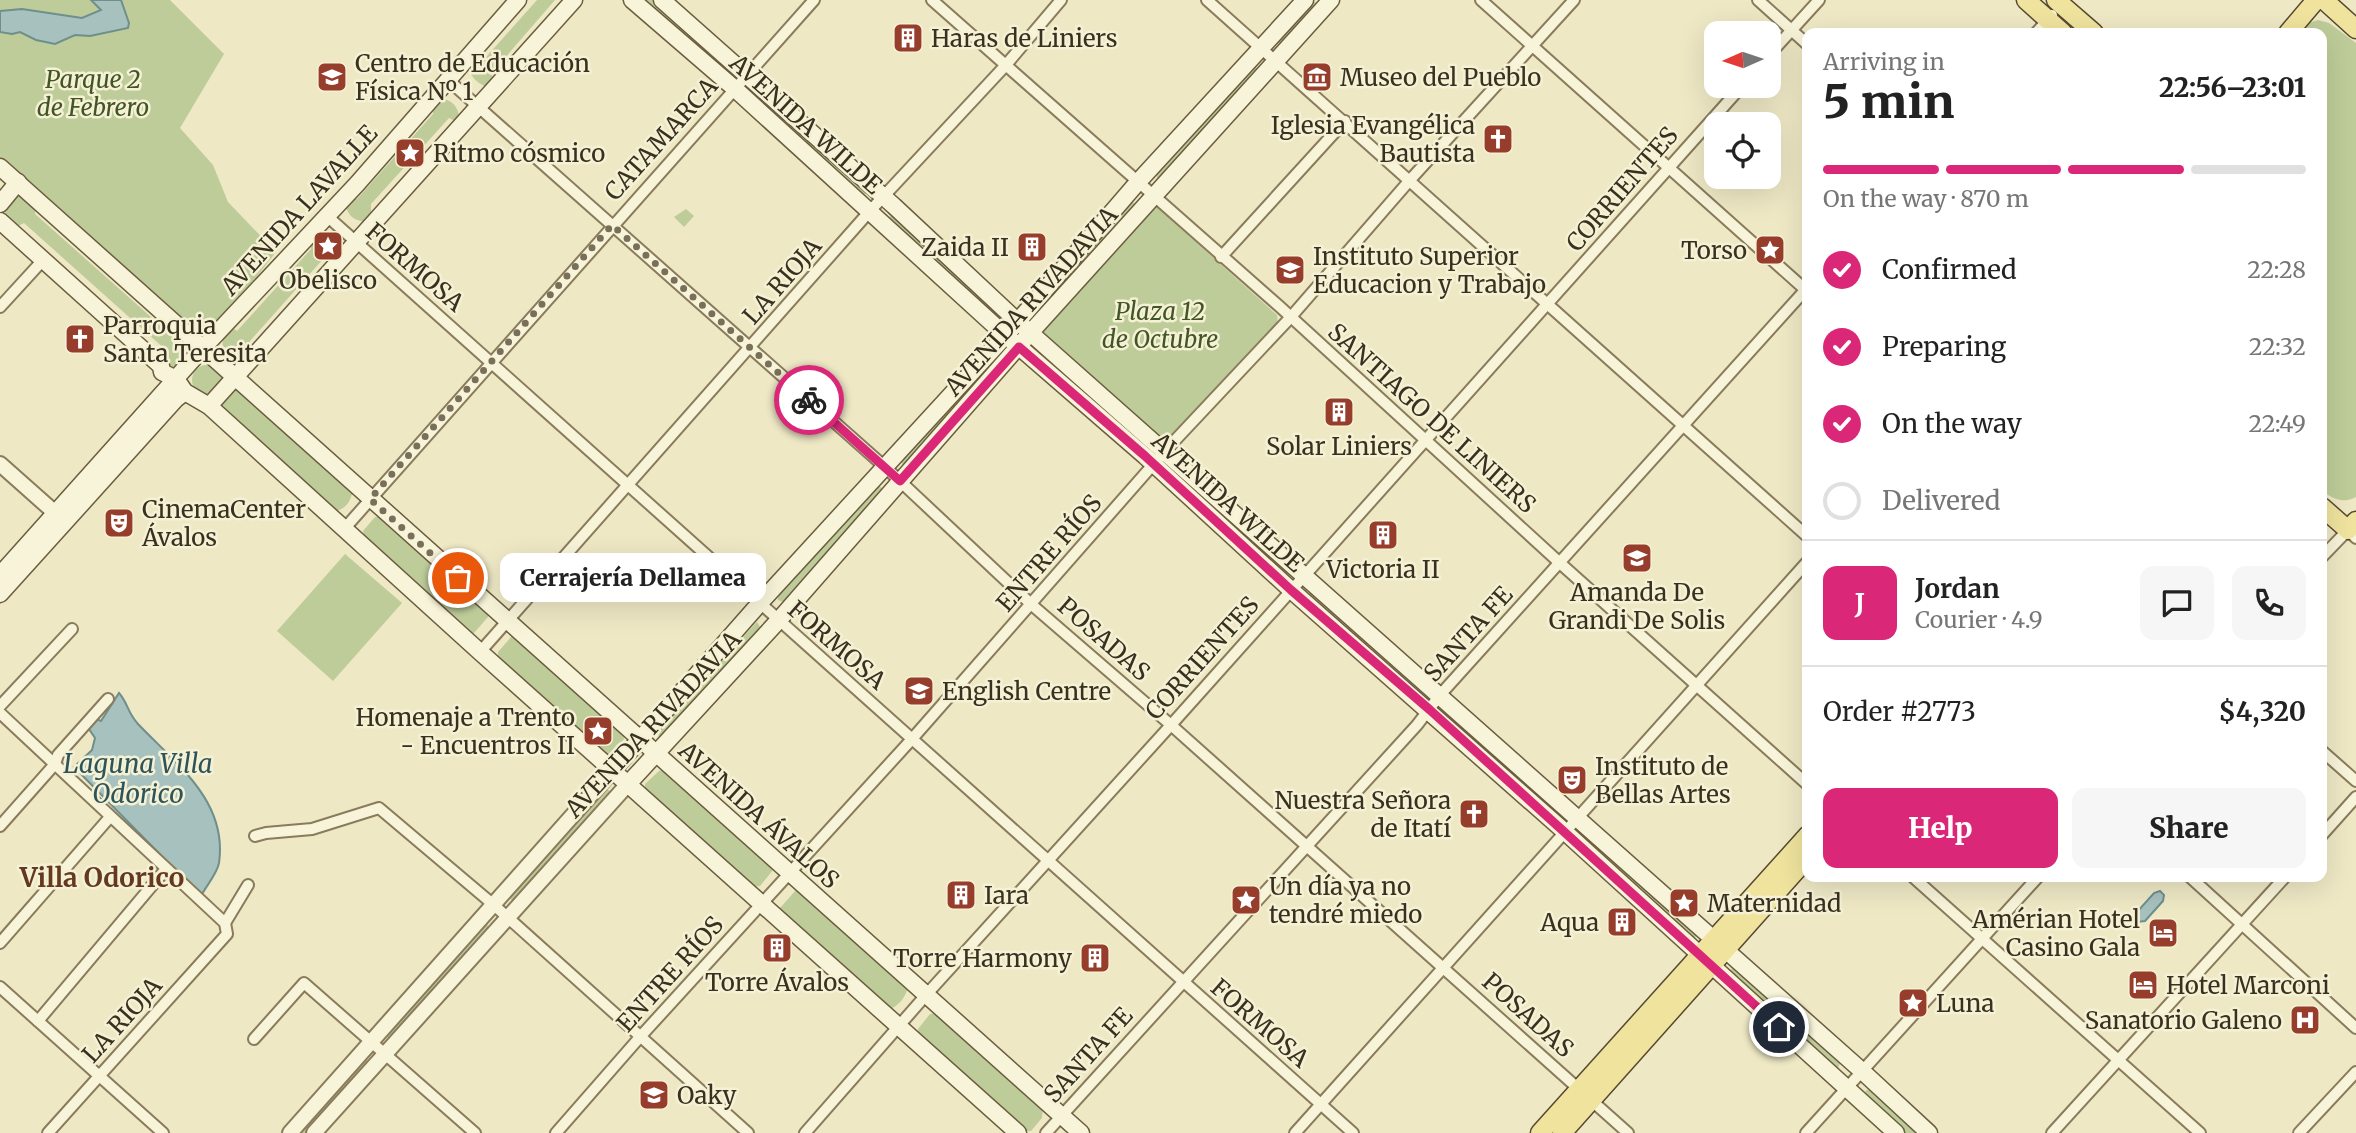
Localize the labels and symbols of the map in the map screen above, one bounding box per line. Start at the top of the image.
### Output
building icon: Haras de Liniers [891,21,925,55]
north arrow [1704,21,1782,98]
place label: Haras de Liniers [931,23,1118,54]
street label: AVENIDA WILDE [723,47,889,201]
place label: Centro de Educación Física Nº 1 [355,48,590,107]
school or university icon: Centro de Educación Física Nº 1 [315,60,349,94]
museum icon: Museo del Pueblo [1300,60,1334,94]
place label: Museo del Pueblo [1340,62,1541,93]
park label: Parque 2 de Febrero [37,64,149,123]
street label: CATAMARCA [598,70,725,207]
place label: Iglesia Evangélica Bautista [1271,110,1475,169]
street label: AVENIDA LAVALLE [214,118,384,302]
street label: CORRIENTES [1559,120,1685,258]
church icon: Iglesia Evangélica Bautista [1481,122,1515,156]
place icon: Ritmo cósmico [393,136,427,170]
place label: Ritmo cósmico [433,138,605,169]
street label: AVENIDA RIVADAVIA [937,199,1125,403]
street label: FORMOSA [360,216,471,319]
place icon: Obelisco [311,229,345,263]
street label: LA RIOJA [736,230,829,331]
building icon: Zaida II [1015,230,1049,264]
place label: Zaida II [921,232,1009,263]
place icon: Torso [1753,233,1787,267]
place label: Torso [1681,235,1747,266]
place label: Instituto Superior Educacion y Trabajo [1313,241,1546,300]
school or university icon: Instituto Superior Educacion y Trabajo [1273,253,1307,287]
place label: Obelisco [279,265,377,296]
park label: Plaza 12 de Octubre [1102,296,1218,355]
place label: Parroquia Santa Teresita [103,310,267,369]
street label: SANTIAGO DE LINIERS [1322,316,1542,520]
church icon: Parroquia Santa Teresita [63,322,97,356]
courier [774,365,844,435]
building icon: Solar Liniers [1322,395,1356,429]
street label: AVENIDA WILDE [1145,425,1311,579]
place label: Solar Liniers [1266,431,1412,462]
street label: ENTRE RÍOS [989,487,1108,618]
place label: CinemaCenter Ávalos [141,494,306,553]
theatre icon: CinemaCenter Ávalos [102,506,136,540]
building icon: Victoria II [1366,518,1400,552]
school or university icon: Amanda De Grandi De Solis [1620,541,1654,575]
pin [428,548,488,608]
callout: Cerrajería Dellamea [500,554,766,602]
place label: Victoria II [1325,554,1440,585]
place label: Amanda De Grandi De Solis [1549,577,1725,636]
street label: SANTA FE [1417,579,1520,688]
street label: POSADAS [1051,590,1157,688]
street label: CORRIENTES [1138,590,1266,726]
street label: FORMOSA [782,594,893,697]
street label: AVENIDA RIVADAVIA [558,623,748,825]
school or university icon: English Centre [902,674,936,708]
place label: English Centre [942,676,1111,707]
place label: Homenaje a Trento - Encuentros II [356,702,575,761]
place icon: Homenaje a Trento - Encuentros II [581,714,615,748]
street label: AVENIDA ÁVALOS [672,734,846,895]
water label: Laguna Villa Odorico [63,747,213,810]
place label: Instituto de Bellas Artes [1595,751,1731,810]
theatre icon: Instituto de Bellas Artes [1555,763,1589,797]
place label: Nuestra Señora de Itatí [1275,785,1452,844]
church icon: Nuestra Señora de Itatí [1457,797,1491,831]
district label: Villa Odorico [19,861,184,894]
place label: Un día ya no tendré miedo [1269,871,1422,930]
building icon: Iara [944,878,978,912]
place label: Iara [984,880,1029,911]
place icon: Un día ya no tendré miedo [1229,883,1263,917]
place icon: Maternidad [1667,886,1701,920]
place label: Maternidad [1707,888,1841,919]
place label: Amérian Hotel Casino Gala [1971,904,2140,963]
building icon: Aqua [1605,905,1639,939]
place label: Aqua [1539,907,1599,938]
street label: ENTRE RÍOS [609,909,730,1038]
hotel icon: Amérian Hotel Casino Gala [2146,916,2180,950]
building icon: Torre Ávalos [760,931,794,965]
building icon: Torre Harmony [1078,941,1112,975]
place label: Torre Harmony [893,943,1072,974]
street label: POSADAS [1476,966,1580,1064]
place label: Torre Ávalos [705,967,849,998]
hotel icon: Hotel Marconi [2126,968,2160,1002]
street label: LA RIOJA [75,970,169,1069]
place label: Hotel Marconi [2166,970,2330,1001]
street label: FORMOSA [1205,972,1316,1075]
place icon: Luna [1896,986,1930,1020]
place label: Luna [1936,988,1994,1019]
pin [1749,997,1809,1057]
street label: SANTA FE [1037,1000,1140,1109]
hospital icon: Sanatorio Galeno [2288,1003,2322,1037]
place label: Sanatorio Galeno [2085,1005,2282,1036]
school or university icon: Oaky [637,1078,671,1112]
place label: Oaky [677,1080,736,1111]

